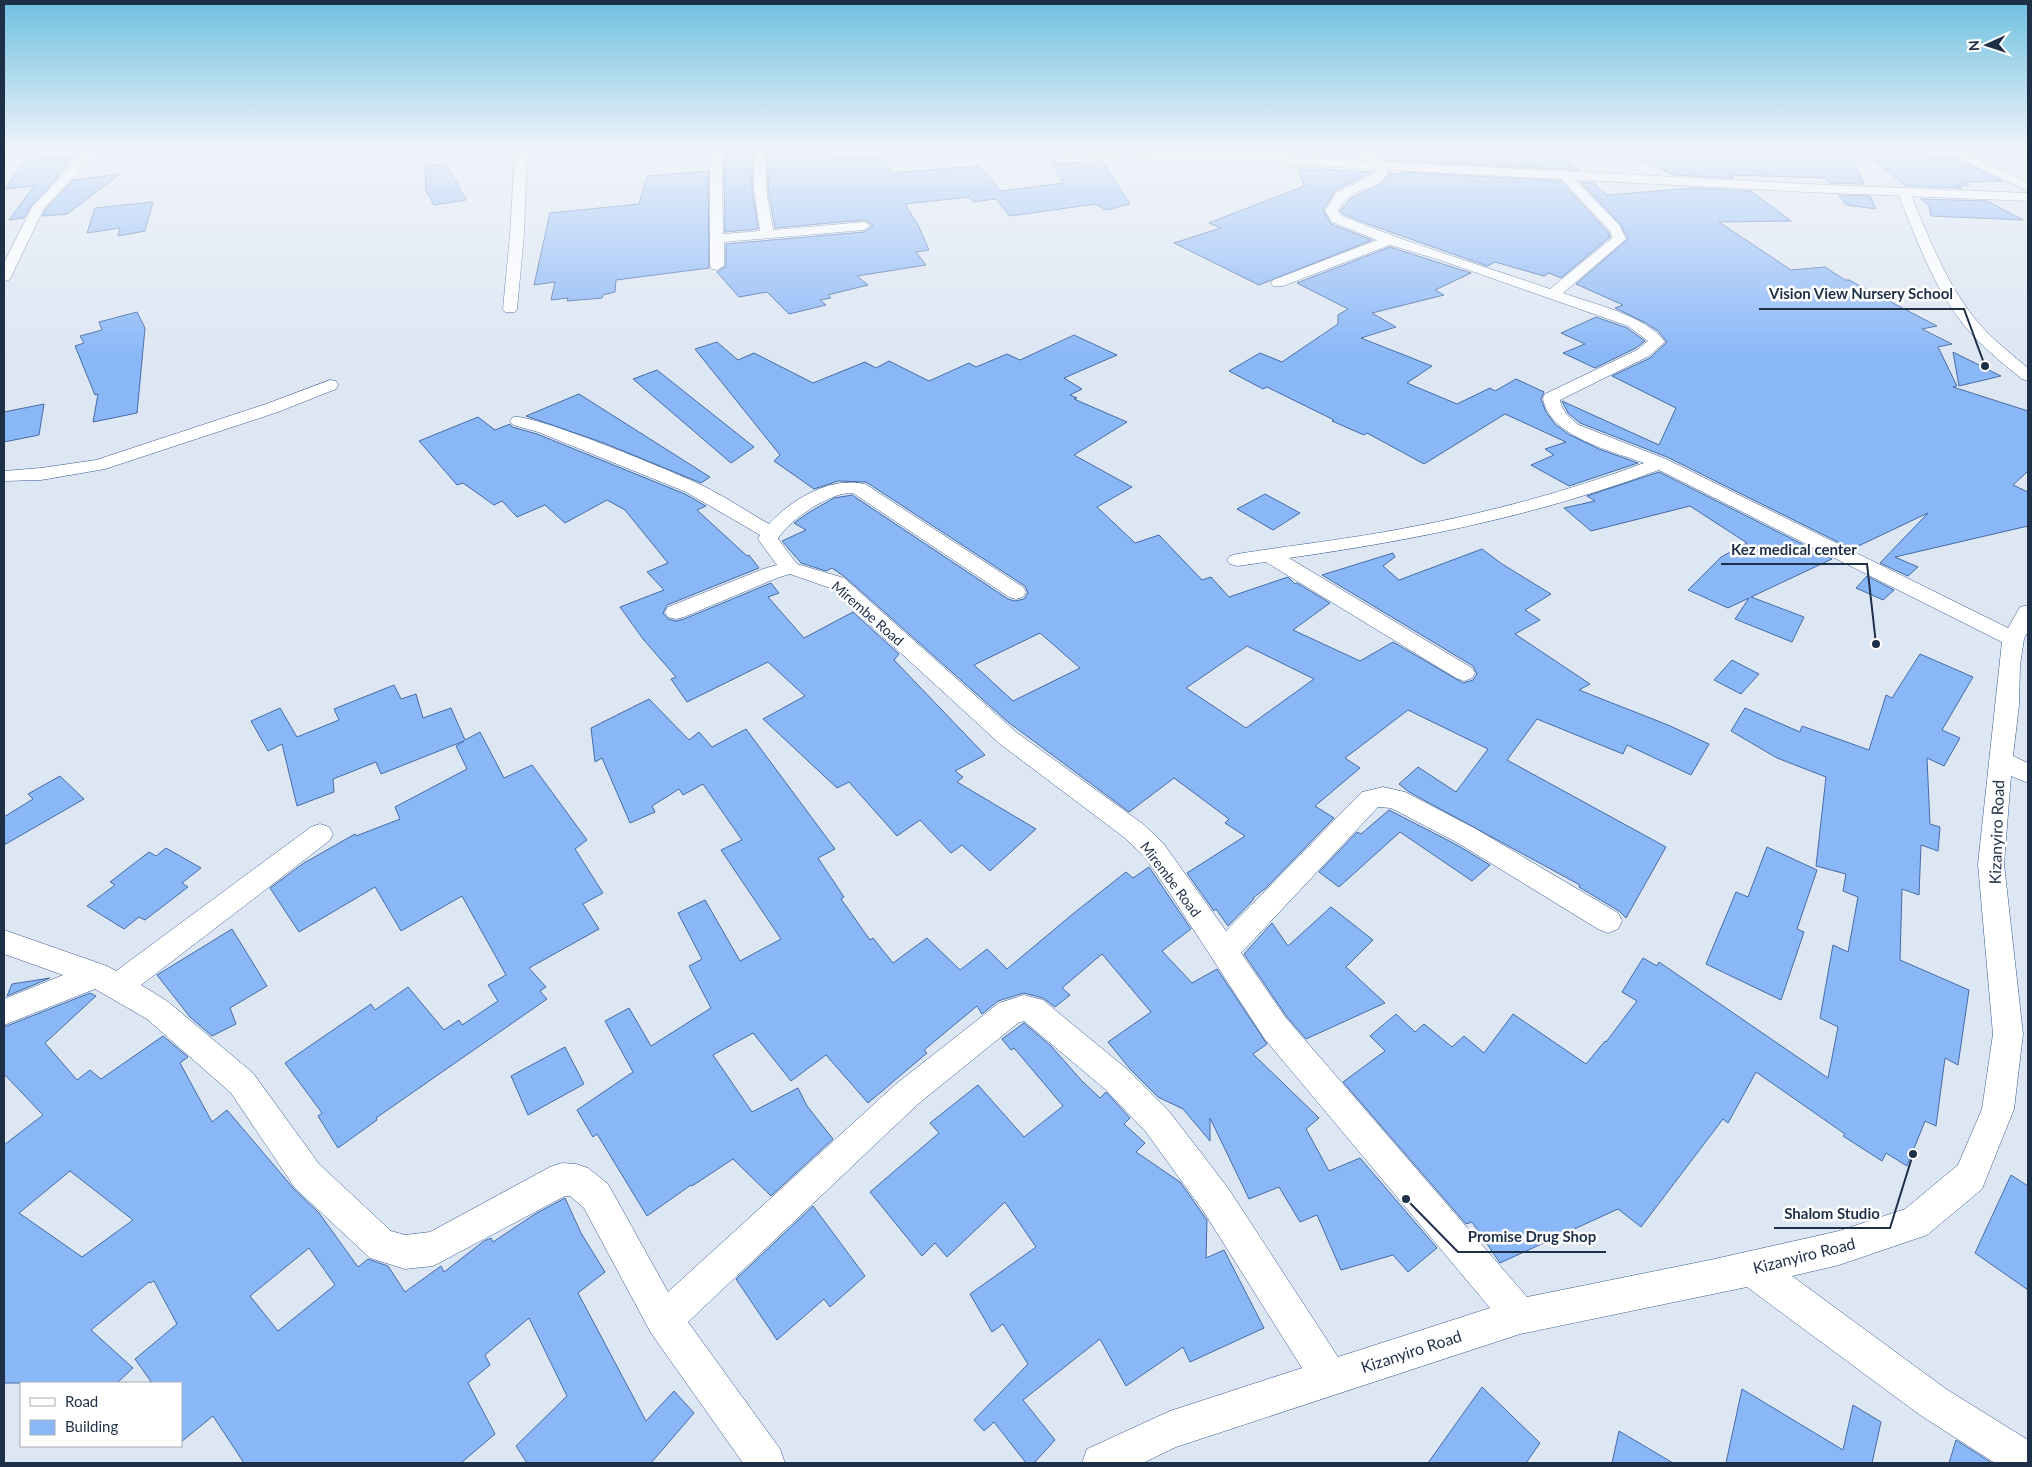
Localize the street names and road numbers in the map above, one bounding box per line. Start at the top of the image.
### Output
street label: Mirembe Road [829,577,907,649]
street label: Kizanyiro Road [1985,779,2007,885]
street label: Mirembe Road [1137,838,1205,920]
street label: Kizanyiro Road [1751,1233,1857,1277]
street label: Kizanyiro Road [1358,1326,1464,1376]

